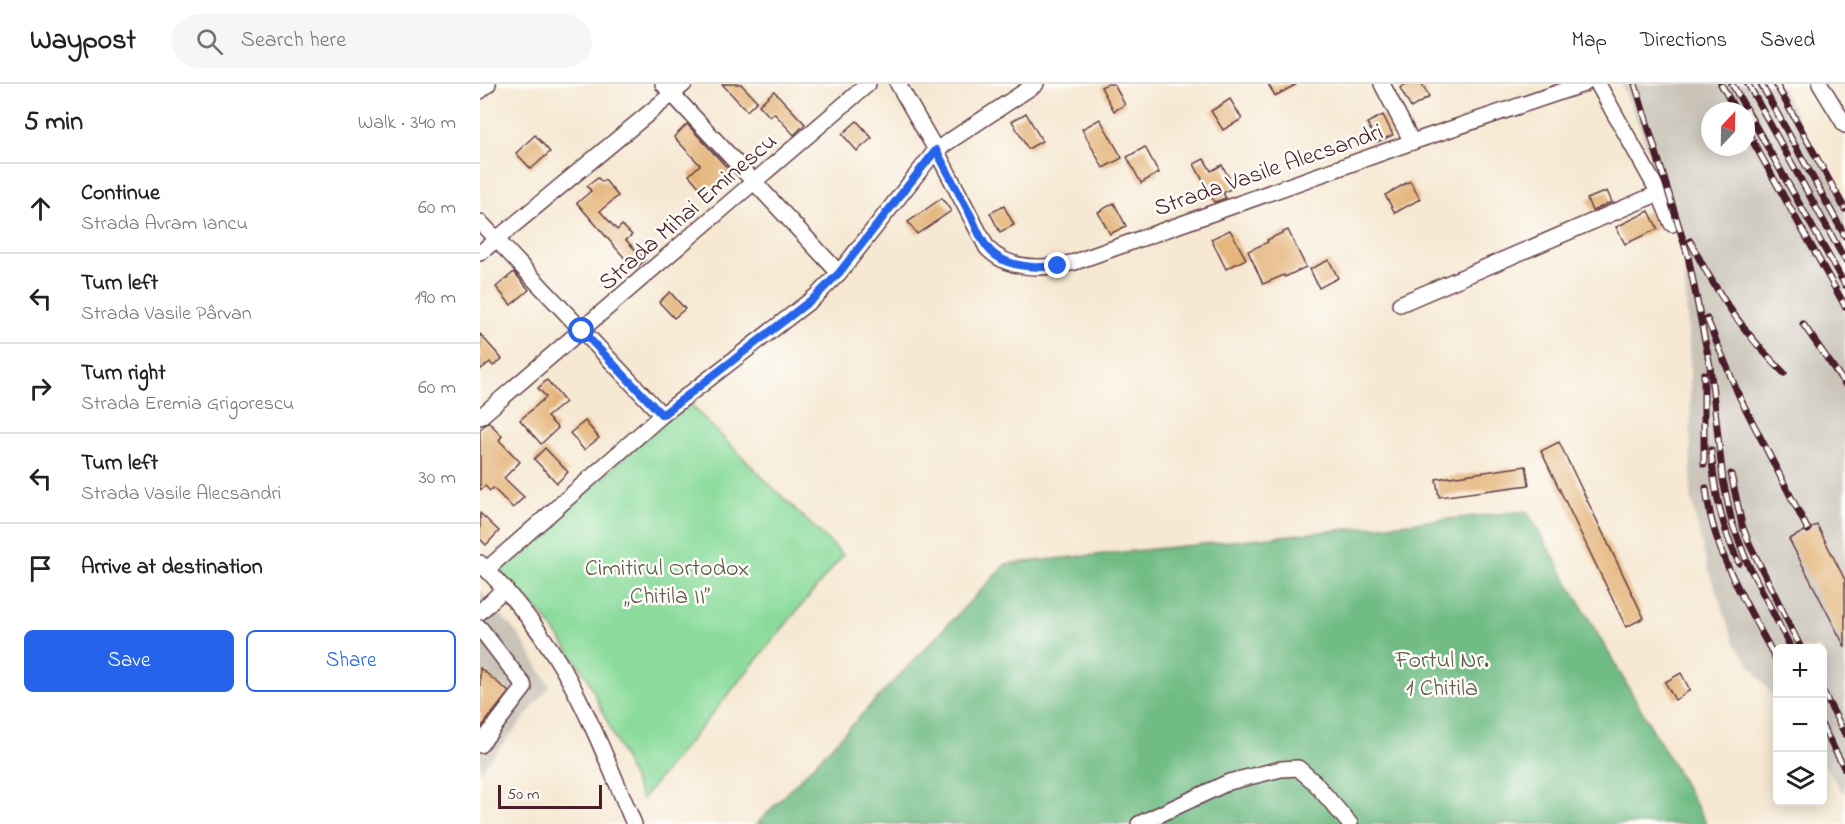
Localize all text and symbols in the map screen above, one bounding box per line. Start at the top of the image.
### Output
search box [172,14,592,68]
text: Waypost [30,21,136,62]
icon: search [193,25,226,58]
text: Search here [241,25,346,57]
text: Map [1571,26,1607,56]
text: Directions [1640,26,1727,56]
text: Saved [1760,26,1815,56]
north arrow [1701,102,1755,156]
text: 5 min [24,104,83,142]
text: Walk · 340 m [358,109,456,138]
street label: Strada Vasile Alecsandri [1149,116,1388,227]
street label: Strada Mihai Eminescu [592,125,786,300]
text: Continue [81,178,160,210]
icon: ahead [24,192,57,225]
text: 60 m [418,194,456,223]
text: Strada Avram Iancu [81,210,248,239]
route end [1044,252,1070,278]
text: Turn left [81,268,158,300]
icon: left [24,282,57,315]
text: 190 m [414,284,456,313]
text: Strada Vasile Pârvan [81,300,252,329]
route start [568,317,594,343]
text: Turn right [81,358,166,390]
icon: right [24,372,57,405]
text: 60 m [418,374,456,403]
text: Strada Eremia Grigorescu [81,390,294,419]
text: Turn left [81,448,158,480]
icon: left [24,462,57,495]
text: 30 m [419,464,456,493]
text: Strada Vasile Alecsandri [81,480,281,509]
icon: arrive [24,552,57,585]
text: Arrive at destination [81,552,263,584]
park label: Cimitirul Ortodox „Chitila II” [585,552,749,615]
button: Save [24,630,234,692]
button: Share [246,630,456,692]
park label: Fortul Nr. 1 Chitila [1394,644,1489,707]
map controls [1773,644,1827,806]
button: + [1773,644,1827,698]
button: − [1773,698,1827,752]
button: layers [1773,752,1827,806]
scale bar [498,782,602,810]
text: 50 m [507,783,539,807]

